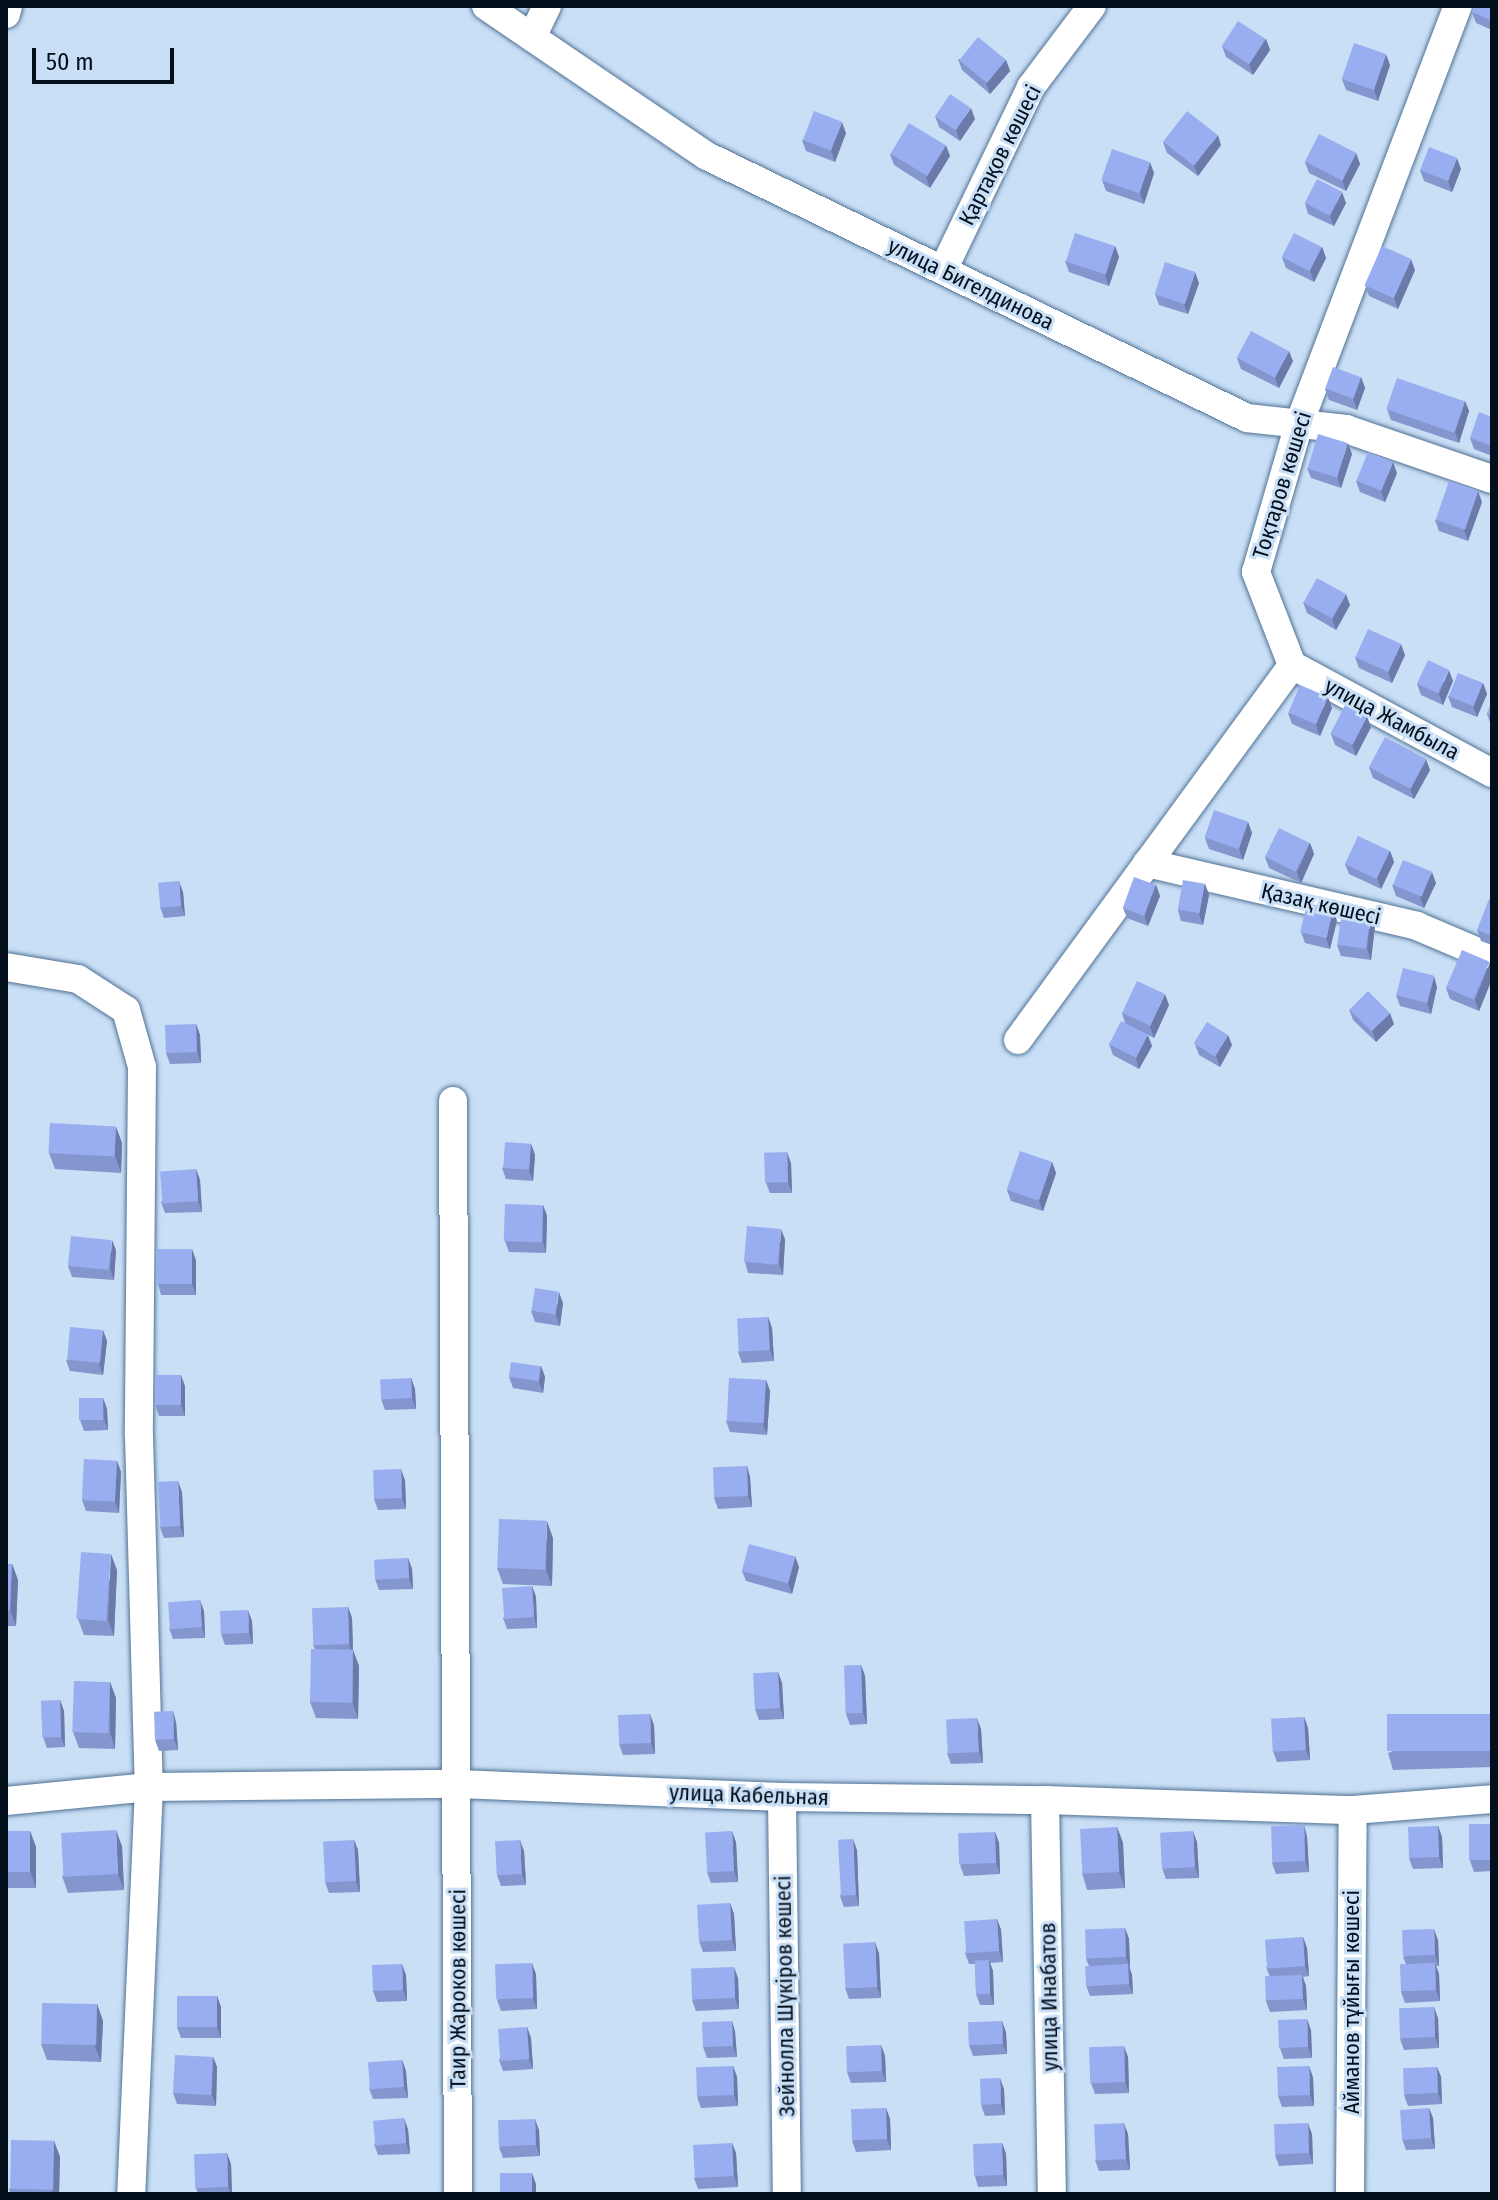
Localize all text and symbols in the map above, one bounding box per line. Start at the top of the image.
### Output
scale bar [36,32,178,82]
text: 50 m [46,48,94,76]
street label: Қартақов көшесі [953,80,1047,230]
street label: улица Бигелдинова [884,232,1058,336]
street label: Тоқтаров көшесі [1247,408,1317,562]
street label: улица Жамбыла [1320,672,1464,766]
street label: Қазақ көшесі [1259,877,1383,931]
street label: улица Кабельная [669,1779,829,1811]
street label: Зейнолла Шүкіров көшесі [770,1875,800,2117]
street label: Таир Жароков көшесі [445,1889,471,2089]
street label: Айманов тұйығы көшесі [1339,1890,1365,2114]
street label: улица Инабатов [1035,1922,1063,2072]

